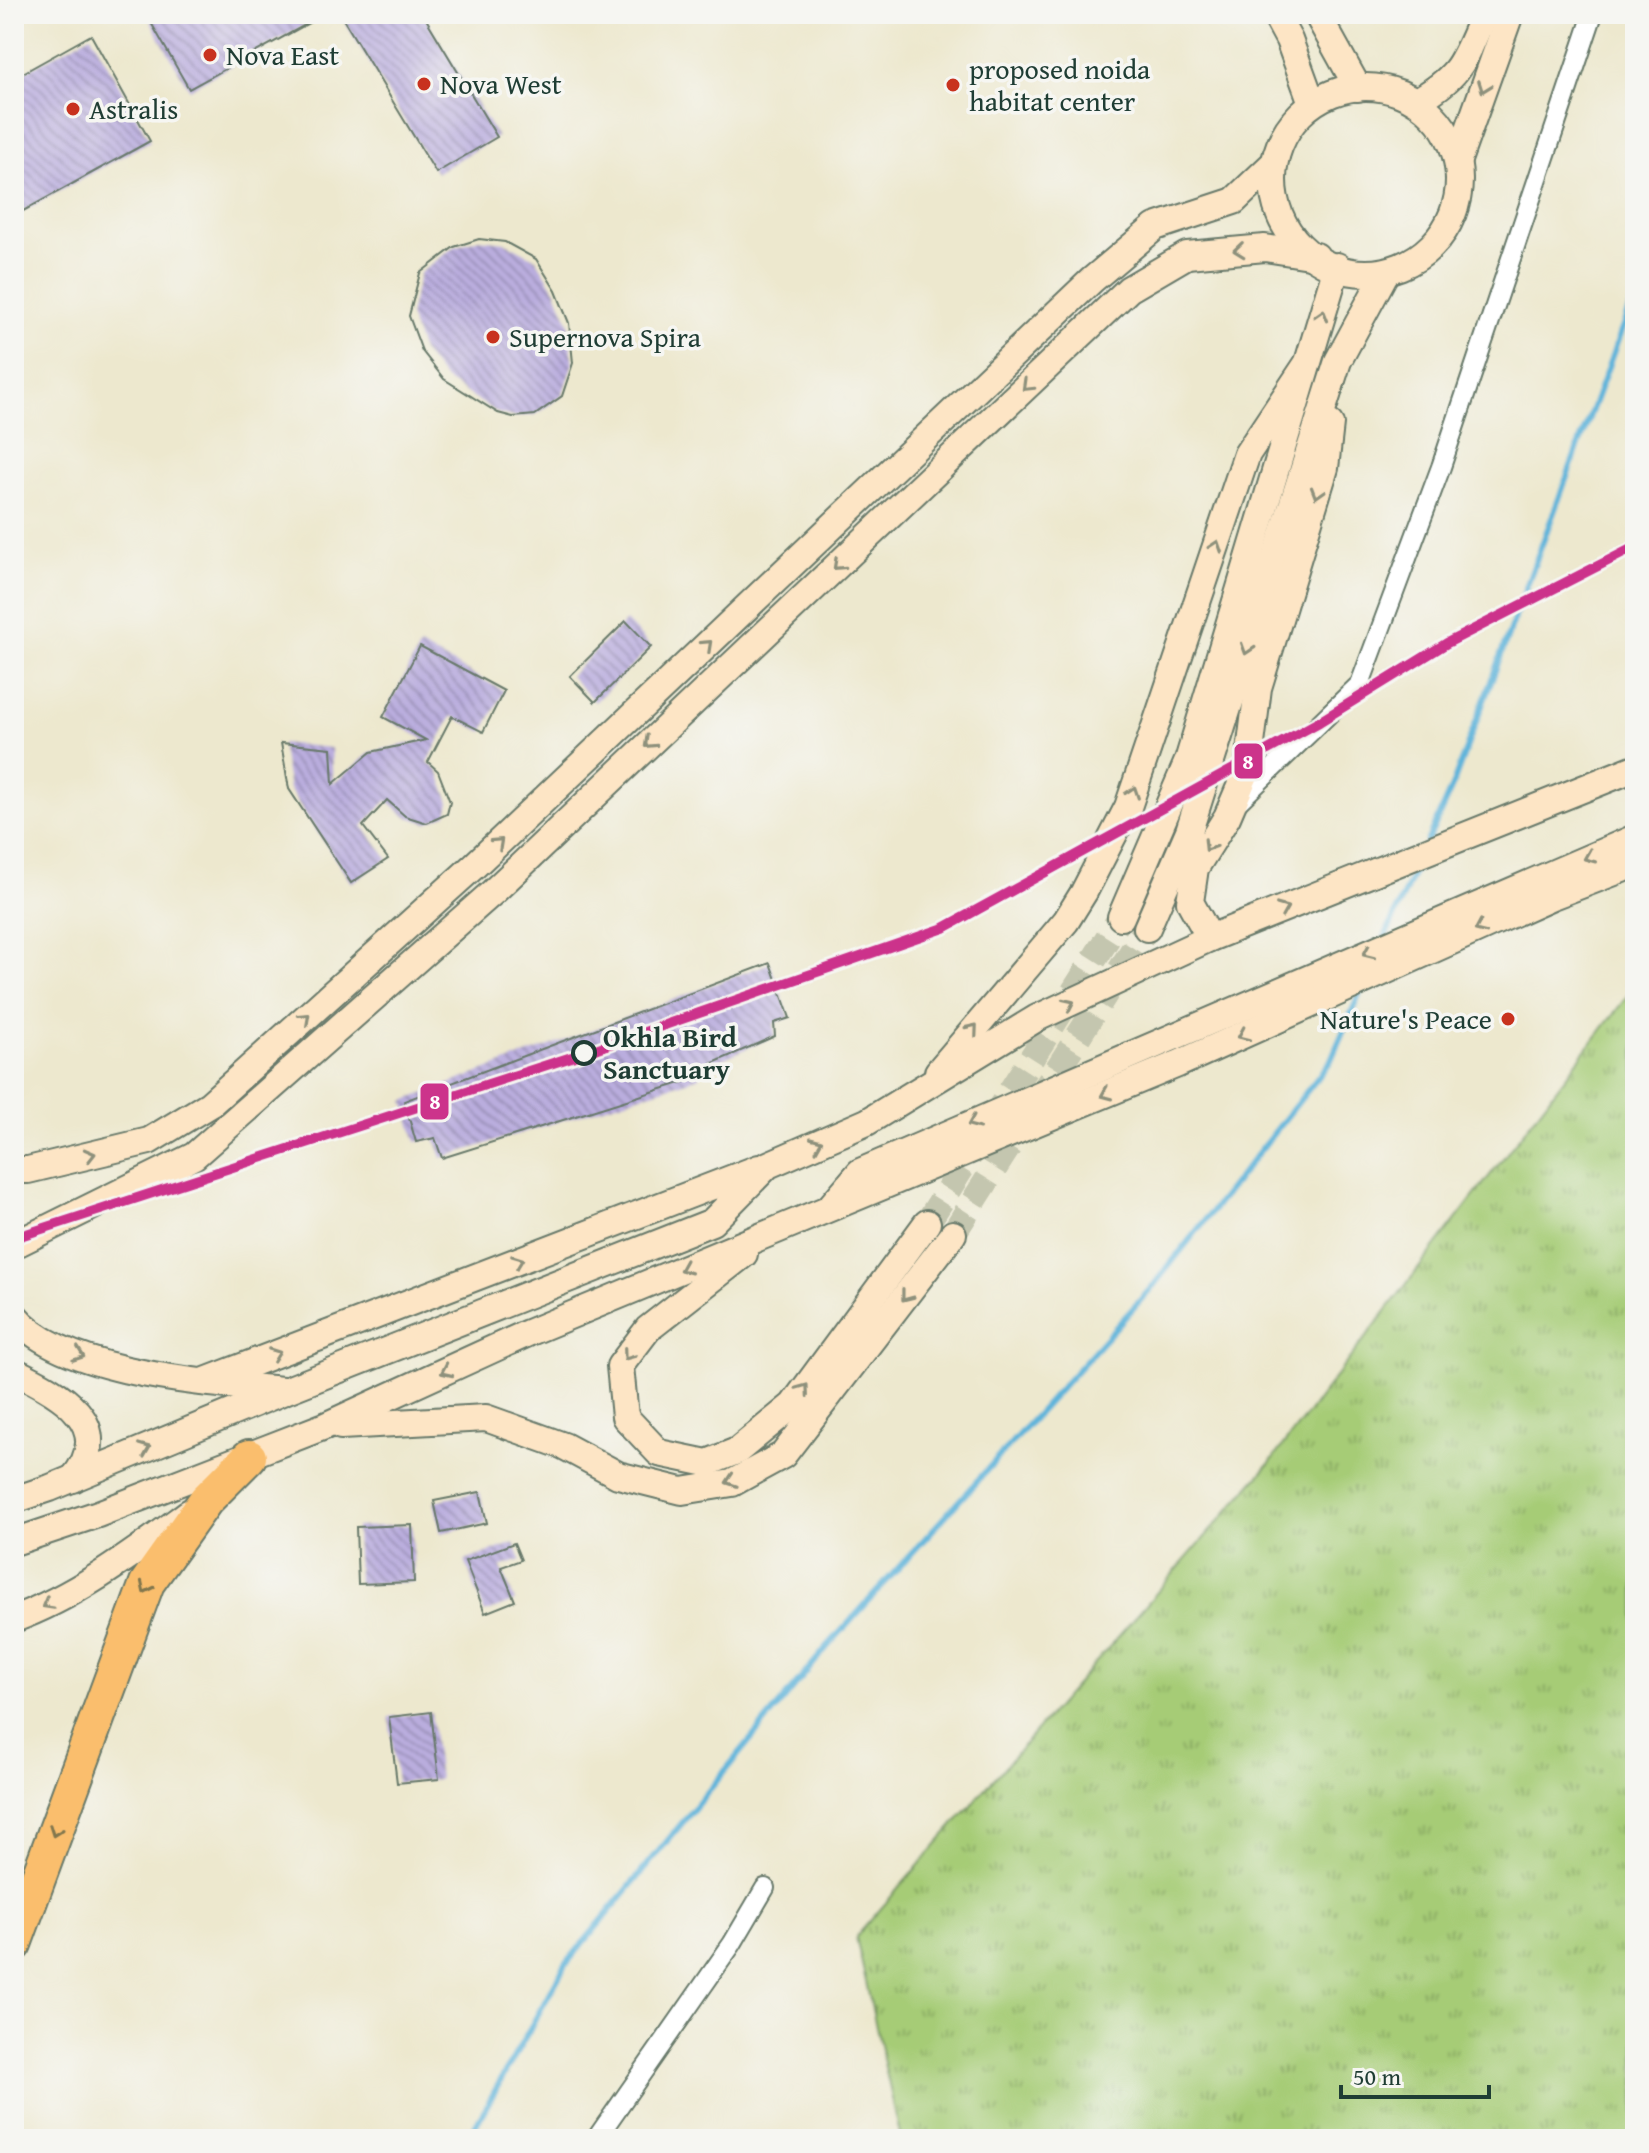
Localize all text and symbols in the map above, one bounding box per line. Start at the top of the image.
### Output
place label: Nova East [226,34,339,75]
marker: Nova East [201,46,219,64]
place label: proposed noida habitat center [969,48,1151,121]
place label: Nova West [440,63,562,104]
marker: Nova West [415,75,433,93]
marker: proposed noida habitat center [944,76,962,94]
one-way arrow [1478,79,1494,93]
place label: Astralis [89,88,178,129]
marker: Astralis [64,100,82,118]
one-way arrow [1232,242,1245,259]
one-way arrow [1313,309,1329,323]
place label: Supernova Spira [509,316,702,357]
marker: Supernova Spira [484,328,502,346]
one-way arrow [1022,377,1036,392]
one-way arrow [1310,485,1326,499]
one-way arrow [1206,539,1222,553]
one-way arrow [833,556,847,571]
one-way arrow [698,640,712,655]
one-way arrow [1240,641,1256,655]
one-way arrow [643,734,658,748]
line badge: 8 [1233,742,1264,780]
text: 8 [1242,745,1254,777]
one-way arrow [1123,786,1139,800]
one-way arrow [1203,837,1219,852]
one-way arrow [489,838,503,853]
one-way arrow [1583,848,1597,864]
one-way arrow [1275,902,1289,919]
one-way arrow [1474,918,1489,934]
one-way arrow [1362,943,1376,959]
one-way arrow [1060,998,1075,1014]
place label: Nature's Peace [1320,998,1492,1039]
marker: Nature's Peace [1499,1010,1517,1028]
one-way arrow [296,1013,311,1028]
place label: Okhla Bird Sanctuary [603,1016,738,1089]
one-way arrow [963,1024,978,1038]
one-way arrow [1237,1025,1251,1041]
marker: Okhla Bird Sanctuary [572,1041,596,1065]
line badge: 8 [419,1082,450,1121]
one-way arrow [1100,1084,1114,1100]
text: 8 [429,1085,441,1117]
one-way arrow [967,1113,981,1129]
one-way arrow [809,1137,824,1153]
one-way arrow [83,1147,97,1164]
one-way arrow [510,1254,524,1271]
one-way arrow [679,1259,693,1275]
one-way arrow [901,1287,915,1302]
one-way arrow [72,1345,86,1362]
one-way arrow [623,1346,638,1361]
one-way arrow [268,1347,282,1364]
one-way arrow [440,1361,454,1377]
one-way arrow [795,1383,809,1398]
one-way arrow [137,1442,151,1459]
one-way arrow [725,1472,739,1488]
one-way arrow [141,1579,156,1594]
one-way arrow [41,1595,56,1610]
one-way arrow [49,1823,65,1837]
scale bar [1341,2049,1489,2099]
text: 50 m [1353,2059,1401,2094]

